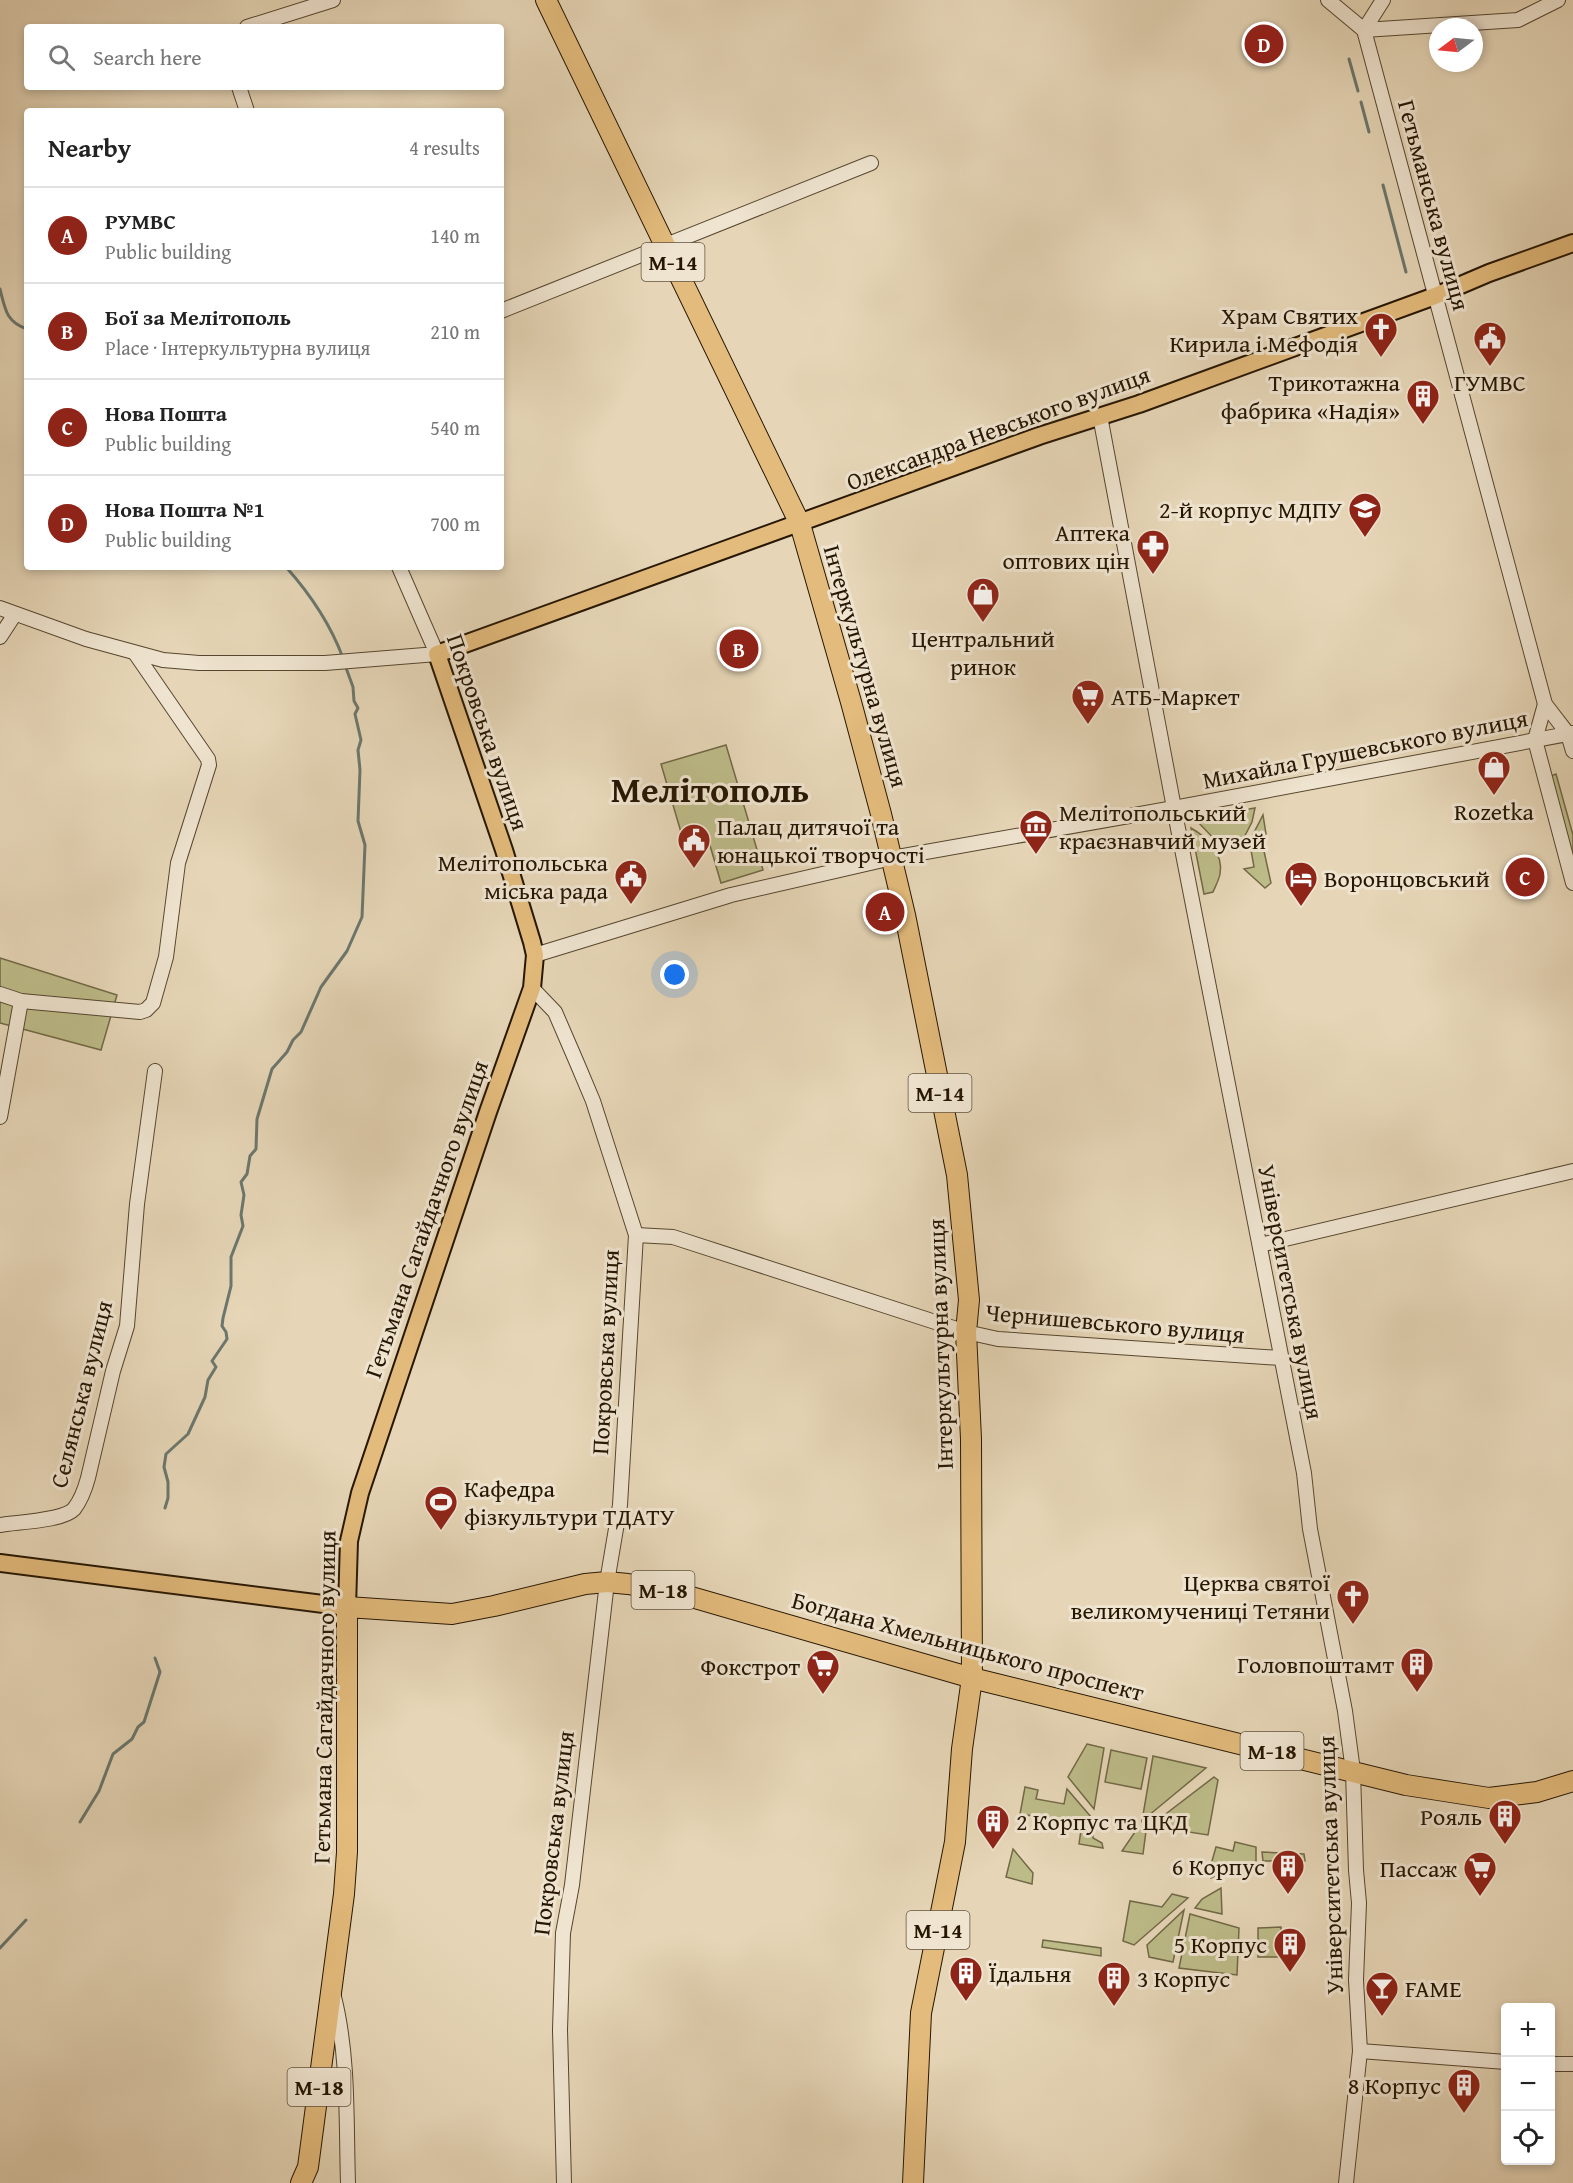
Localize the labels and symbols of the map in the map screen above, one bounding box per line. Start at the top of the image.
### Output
north arrow [1429,18,1483,72]
pin: D [1244,22,1284,66]
street label: Гетьманська вулиця [1389,96,1479,314]
road number: М-14 [642,243,704,281]
place label: Храм Святих Кирила і Мефодія [1169,298,1359,361]
church icon: Храм Святих Кирила і Мефодія [1363,311,1399,358]
public building icon: ГУМВС [1472,320,1508,367]
street label: Олександра Невського вулиця [841,357,1155,499]
place label: Трикотажна фабрика «Надія» [1221,365,1401,428]
place label: ГУМВС [1454,365,1526,400]
building icon: Трикотажна фабрика «Надія» [1405,378,1441,425]
school or university icon: 2-й корпус МДПУ [1347,491,1383,538]
place label: 2-й корпус МДПУ [1159,492,1342,527]
place label: Аптека оптових цін [1003,515,1131,578]
pharmacy icon: Аптека оптових цін [1135,528,1171,575]
street label: Інтеркультурна вулиця [815,541,917,791]
shop icon: Центральний ринок [965,576,1001,623]
place label: Центральний ринок [911,621,1055,684]
pin: B [720,626,758,672]
street label: Покровська вулиця [438,629,538,835]
supermarket icon: АТБ-Маркет [1070,678,1106,725]
place label: АТБ-Маркет [1111,679,1240,714]
street label: Михайла Грушевського вулиця [1199,700,1531,798]
shop icon: Rozetka [1476,749,1512,796]
district label: Мелітополь [611,762,809,815]
place label: Rozetka [1454,794,1535,829]
place label: Мелітопольський краєзнавчий музей [1059,795,1266,858]
museum icon: Мелітопольський краєзнавчий музей [1018,808,1054,855]
place label: Палац дитячої та юнацької творчості [717,809,925,872]
public building icon: Палац дитячої та юнацької творчості [676,822,712,869]
place label: Мелітопольська міська рада [438,845,609,908]
pin: C [1506,854,1544,900]
public building icon: Мелітопольська міська рада [613,858,649,905]
hotel icon: Воронцовський [1283,860,1319,907]
place label: Воронцовський [1324,861,1490,896]
pin: A [866,890,904,934]
your location [660,960,689,989]
street label: Гетьмана Сагайдачного вулиця [355,1056,497,1382]
road number: М-14 [908,1074,972,1112]
street label: Університетська вулиця [1249,1162,1333,1422]
street label: Інтеркультурна вулиця [918,1218,962,1470]
street label: Покровська вулиця [582,1248,628,1456]
street label: Чернишевського вулиця [984,1294,1246,1352]
street label: Селянська вулиця [41,1297,121,1491]
place label: Кафедра фізкультури ТДАТУ [464,1471,675,1534]
sports icon: Кафедра фізкультури ТДАТУ [423,1484,459,1531]
street label: Гетьмана Сагайдачного вулиця [304,1530,344,1864]
place label: Церква святої великомучениці Тетяни [1071,1565,1331,1628]
road number: М-18 [632,1571,694,1609]
church icon: Церква святої великомучениці Тетяни [1335,1578,1371,1625]
street label: Богдана Хмельницького проспект [788,1582,1148,1710]
building icon: Головпоштамт [1399,1646,1435,1693]
place label: Головпоштамт [1237,1647,1394,1682]
supermarket icon: Фокстрот [805,1648,841,1695]
place label: Фокстрот [701,1649,800,1684]
street label: Покровська вулиця [523,1729,583,1937]
road number: М-18 [1240,1732,1304,1770]
street label: Університетська вулиця [1308,1735,1352,1995]
building icon: Рояль [1487,1798,1523,1845]
place label: Рояль [1420,1799,1482,1834]
building icon: 2 Корпус та ЦКД [975,1803,1011,1850]
place label: 2 Корпус та ЦКД [1016,1804,1188,1839]
building icon: 6 Корпус [1270,1848,1306,1895]
place label: 6 Корпус [1172,1849,1265,1884]
supermarket icon: Пассаж [1462,1850,1498,1897]
place label: Пассаж [1380,1851,1457,1886]
road number: М-14 [906,1911,970,1949]
building icon: 5 Корпус [1272,1926,1308,1973]
place label: 5 Корпус [1174,1927,1267,1962]
building icon: Їдальня [948,1955,984,2002]
place label: Їдальня [988,1956,1071,1991]
building icon: 3 Корпус [1096,1960,1132,2007]
place label: 3 Корпус [1137,1961,1231,1996]
bar icon: FAME [1364,1970,1400,2017]
place label: FAME [1405,1971,1461,2006]
building icon: 8 Корпус [1446,2067,1482,2114]
road number: М-18 [288,2068,350,2106]
place label: 8 Корпус [1348,2068,1441,2103]

